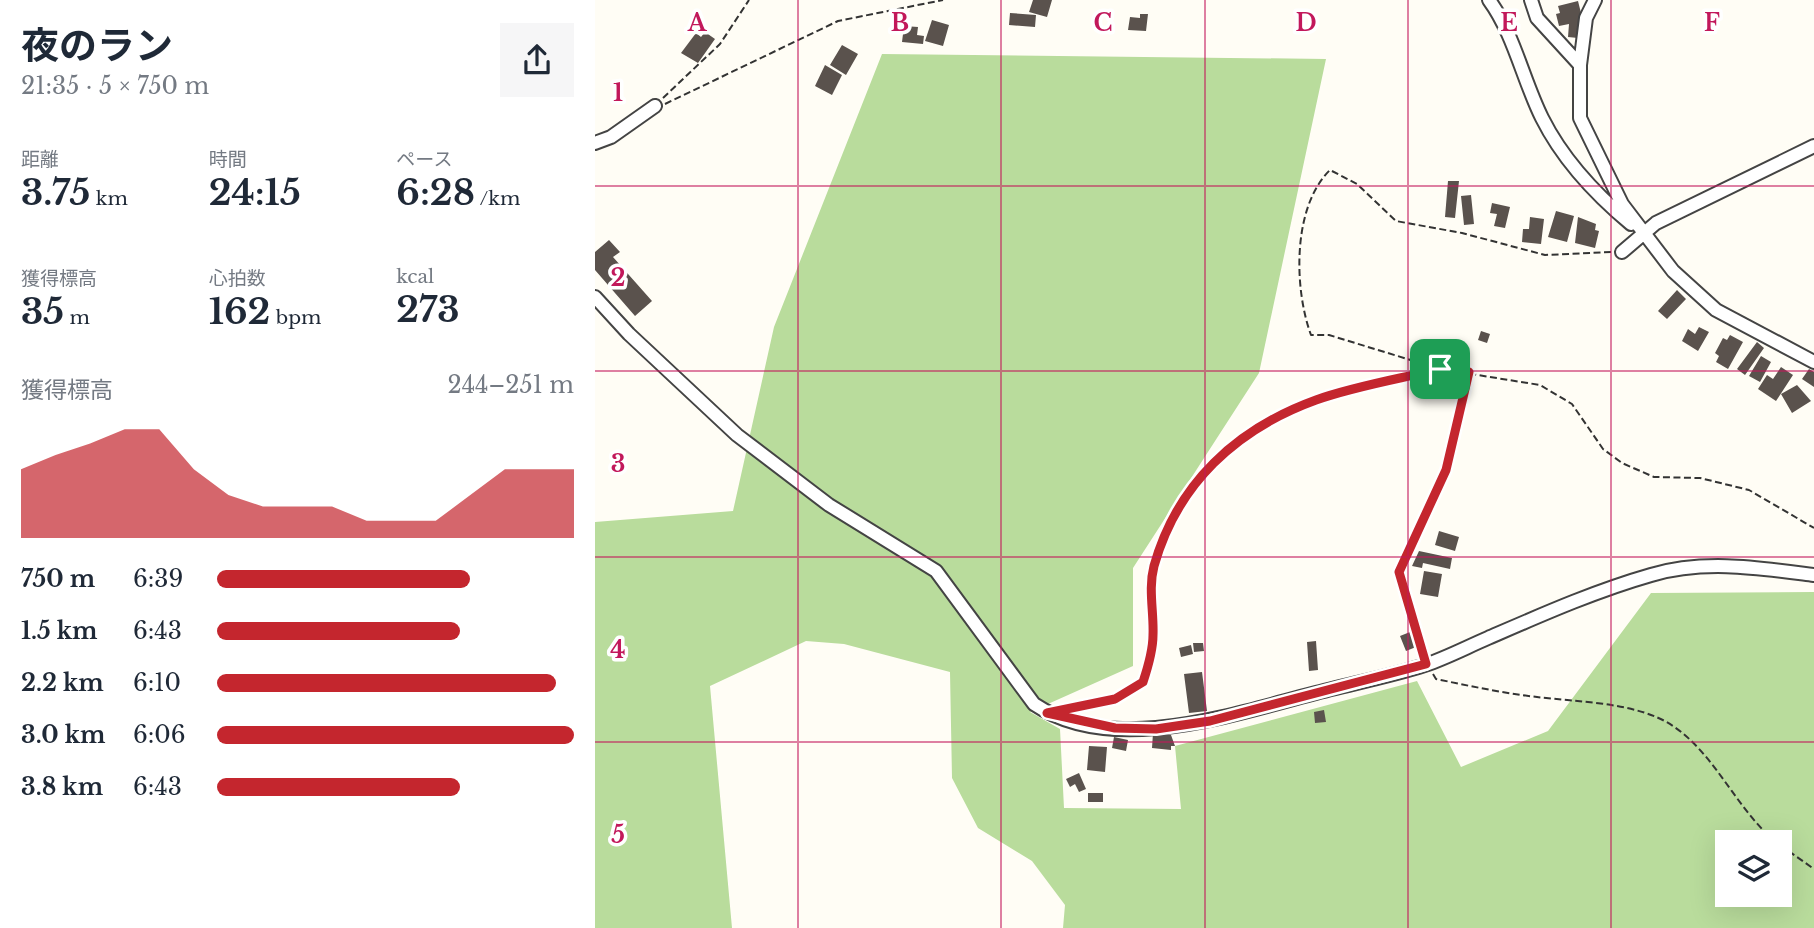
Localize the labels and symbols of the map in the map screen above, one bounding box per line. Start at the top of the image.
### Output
text: A [687,9,708,37]
text: B [891,9,909,37]
text: C [1094,9,1112,37]
text: D [1295,9,1317,37]
text: E [1500,9,1518,37]
text: F [1704,9,1720,37]
text: 1 [613,79,623,107]
text: 2 [611,264,625,292]
pin [1410,339,1470,399]
text: 3 [611,450,625,478]
text: 4 [610,636,626,664]
text: 5 [611,821,625,849]

